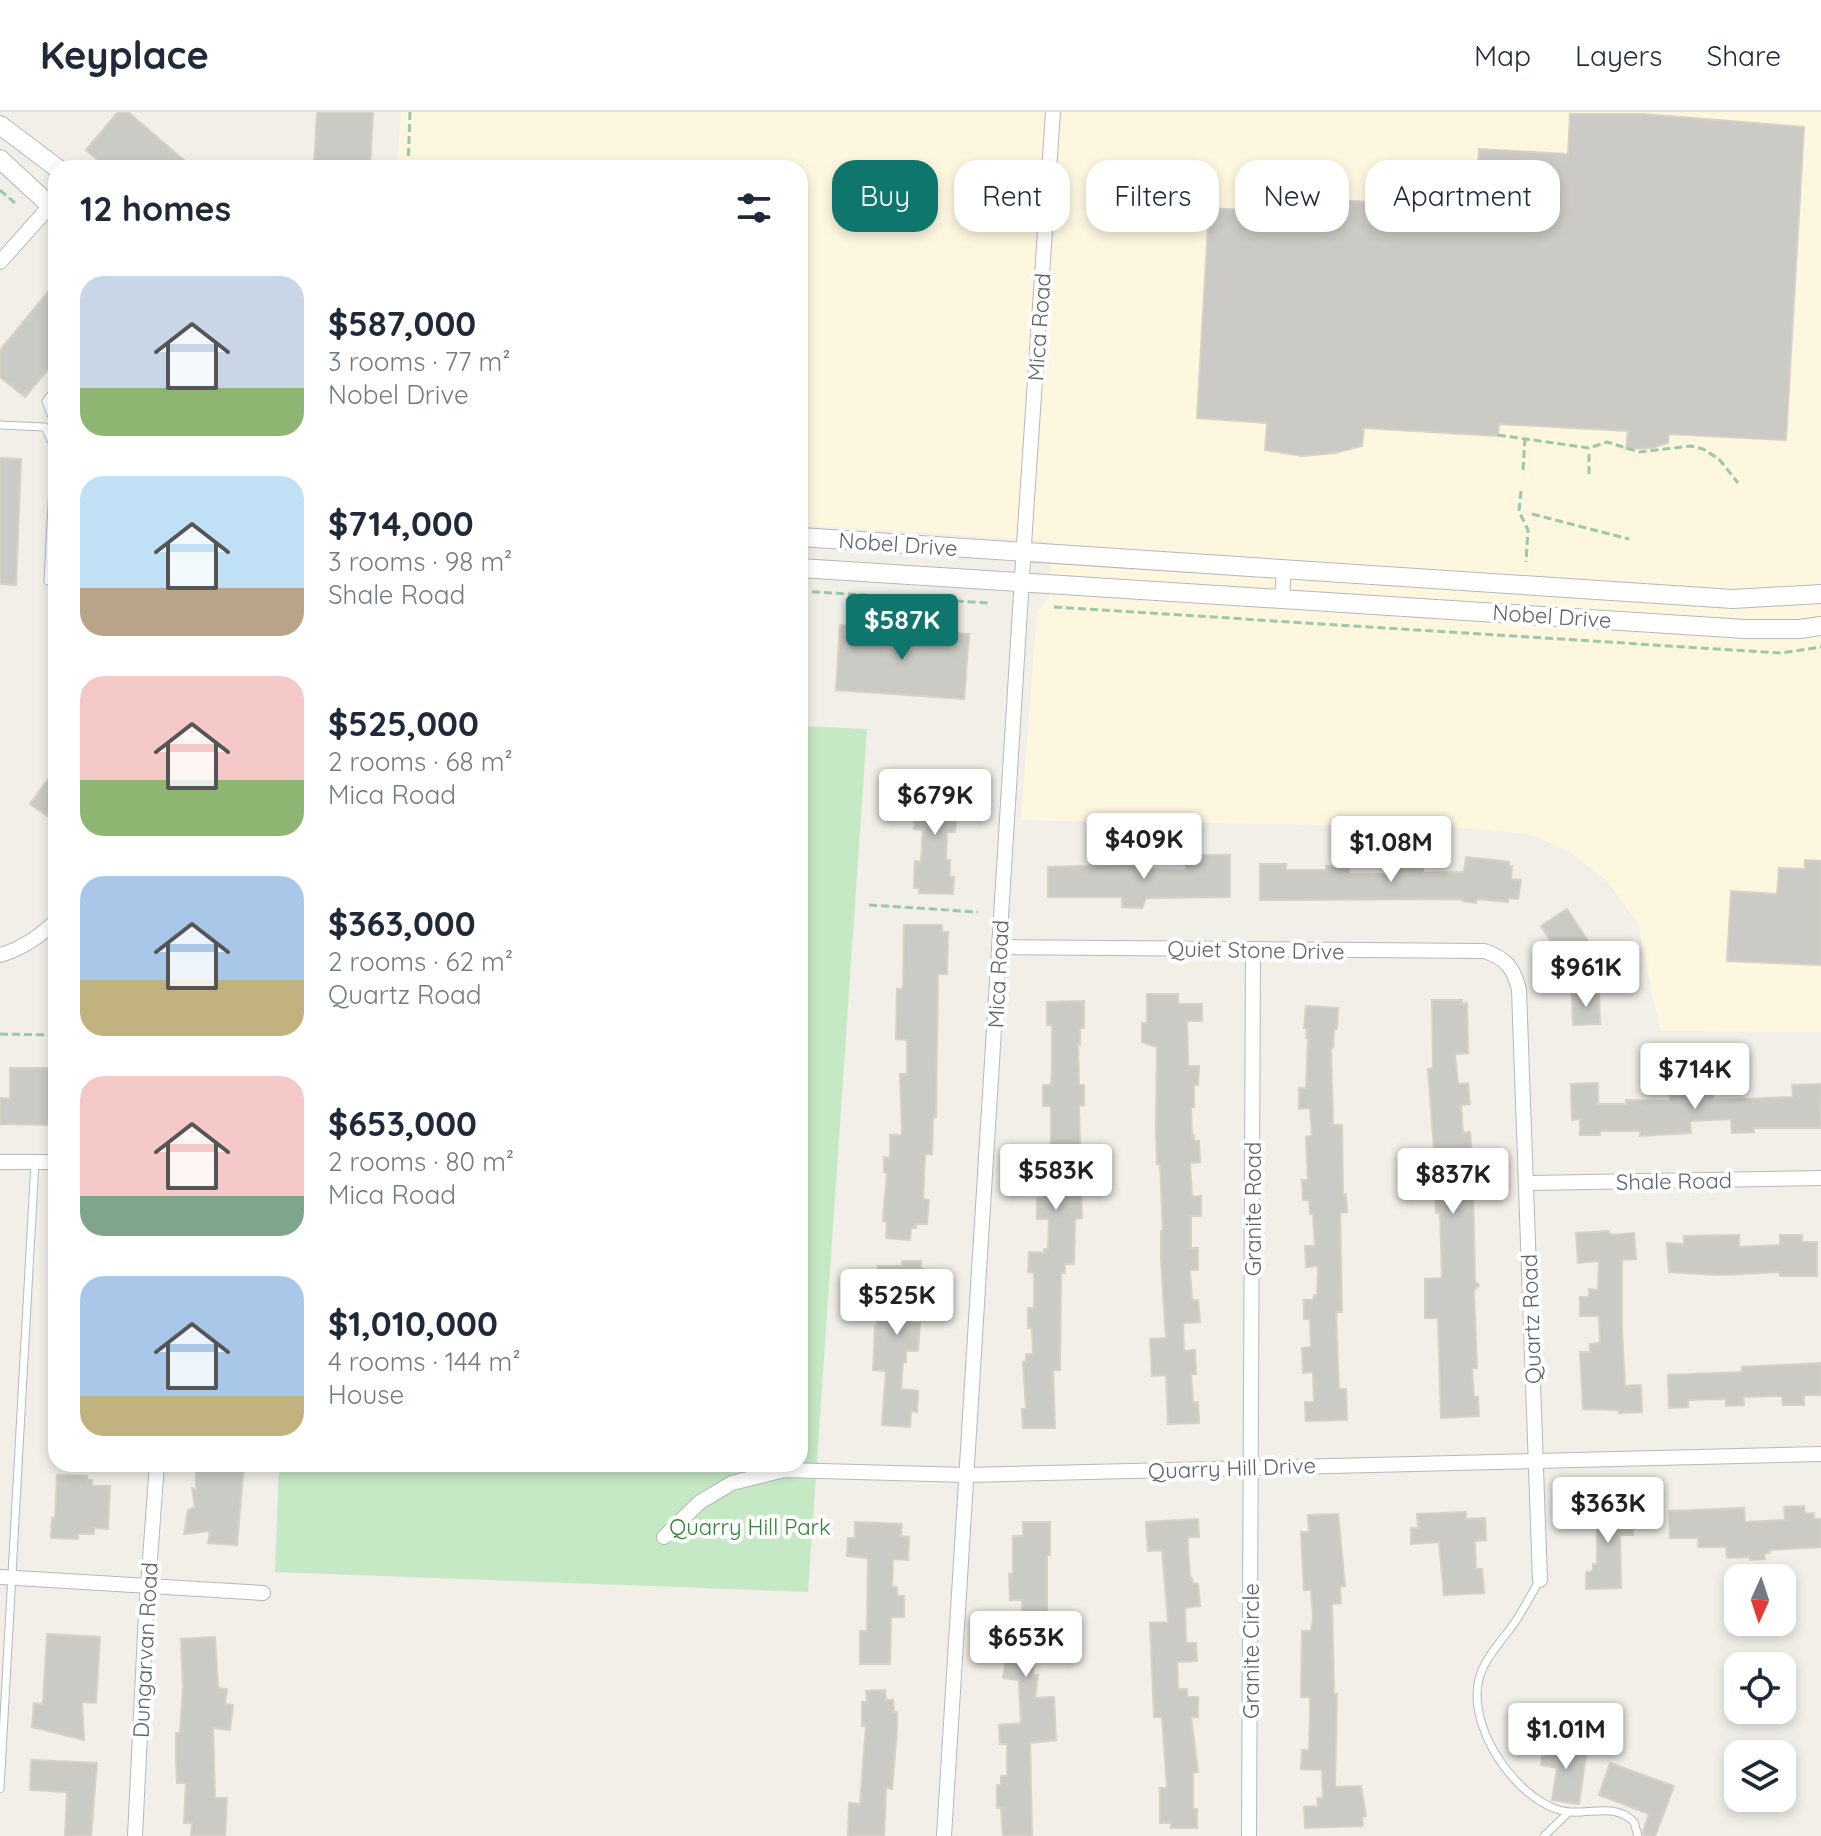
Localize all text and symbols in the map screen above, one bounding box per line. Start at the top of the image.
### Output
text: Keyplace [40,31,209,79]
text: Map [1474,38,1531,73]
text: Layers [1575,38,1662,73]
text: Share [1706,38,1781,73]
chip: Buy [832,160,938,232]
chip: Rent [954,160,1070,232]
chip: Filters [1086,160,1219,232]
chip: New [1235,160,1349,232]
chip: Apartment [1365,160,1560,232]
icon: filters [732,186,776,230]
text: 12 homes [80,187,231,230]
street label: Mica Road [1021,272,1057,382]
text: $587,000 [328,302,476,345]
icon: home [144,308,240,404]
text: 3 rooms · 77 m² [328,345,510,378]
text: Nobel Drive [328,378,469,411]
text: $714,000 [328,502,474,545]
icon: home [144,508,240,604]
street label: Nobel Drive [838,526,958,562]
text: 3 rooms · 98 m² [328,545,512,578]
text: Shale Road [328,578,465,611]
pin: $587K [846,594,958,662]
street label: Nobel Drive [1492,598,1612,634]
text: $587K [864,603,940,636]
text: $525,000 [328,702,479,745]
icon: home [144,708,240,804]
text: 2 rooms · 68 m² [328,745,513,778]
pin: $679K [879,769,991,837]
text: Mica Road [328,778,456,811]
text: $679K [897,778,973,811]
pin: $409K [1088,813,1200,881]
pin: $1.08M [1326,816,1456,884]
text: $409K [1105,822,1183,855]
text: $1.08M [1349,825,1433,858]
text: $363,000 [328,902,476,945]
icon: home [144,908,240,1004]
street label: Mica Road [981,919,1015,1029]
street label: Quiet Stone Drive [1167,934,1345,966]
pin: $961K [1530,941,1642,1009]
text: 2 rooms · 62 m² [328,945,513,978]
text: $961K [1550,950,1622,983]
text: Quartz Road [328,978,482,1011]
pin: $714K [1639,1043,1751,1111]
text: $714K [1658,1052,1732,1085]
text: $653,000 [328,1102,477,1145]
icon: home [144,1108,240,1204]
street label: Granite Road [1239,1142,1267,1276]
pin: $583K [1000,1144,1112,1212]
text: 2 rooms · 80 m² [328,1145,514,1178]
pin: $837K [1397,1148,1509,1216]
text: $583K [1018,1153,1094,1186]
text: $837K [1415,1157,1491,1190]
street label: Shale Road [1616,1166,1732,1196]
text: Mica Road [328,1178,456,1211]
street label: Quartz Road [1515,1254,1547,1384]
pin: $525K [841,1269,953,1337]
text: $525K [858,1278,936,1311]
text: $1,010,000 [328,1302,498,1345]
icon: home [144,1308,240,1404]
text: 4 rooms · 144 m² [328,1345,521,1378]
text: House [328,1378,404,1411]
street label: Quarry Hill Drive [1148,1451,1316,1485]
pin: $363K [1552,1477,1664,1545]
text: $363K [1571,1486,1645,1519]
park label: Quarry Hill Park [669,1513,831,1541]
street label: Dungarvan Road [126,1561,164,1739]
north arrow [1724,1564,1796,1636]
map controls [1724,1564,1796,1812]
street label: Granite Circle [1237,1583,1265,1719]
pin: $653K [970,1611,1082,1679]
text: $653K [988,1620,1064,1653]
button: locate [1724,1652,1796,1724]
pin: $1.01M [1501,1703,1631,1771]
text: $1.01M [1526,1712,1606,1745]
button: layers [1724,1740,1796,1812]

